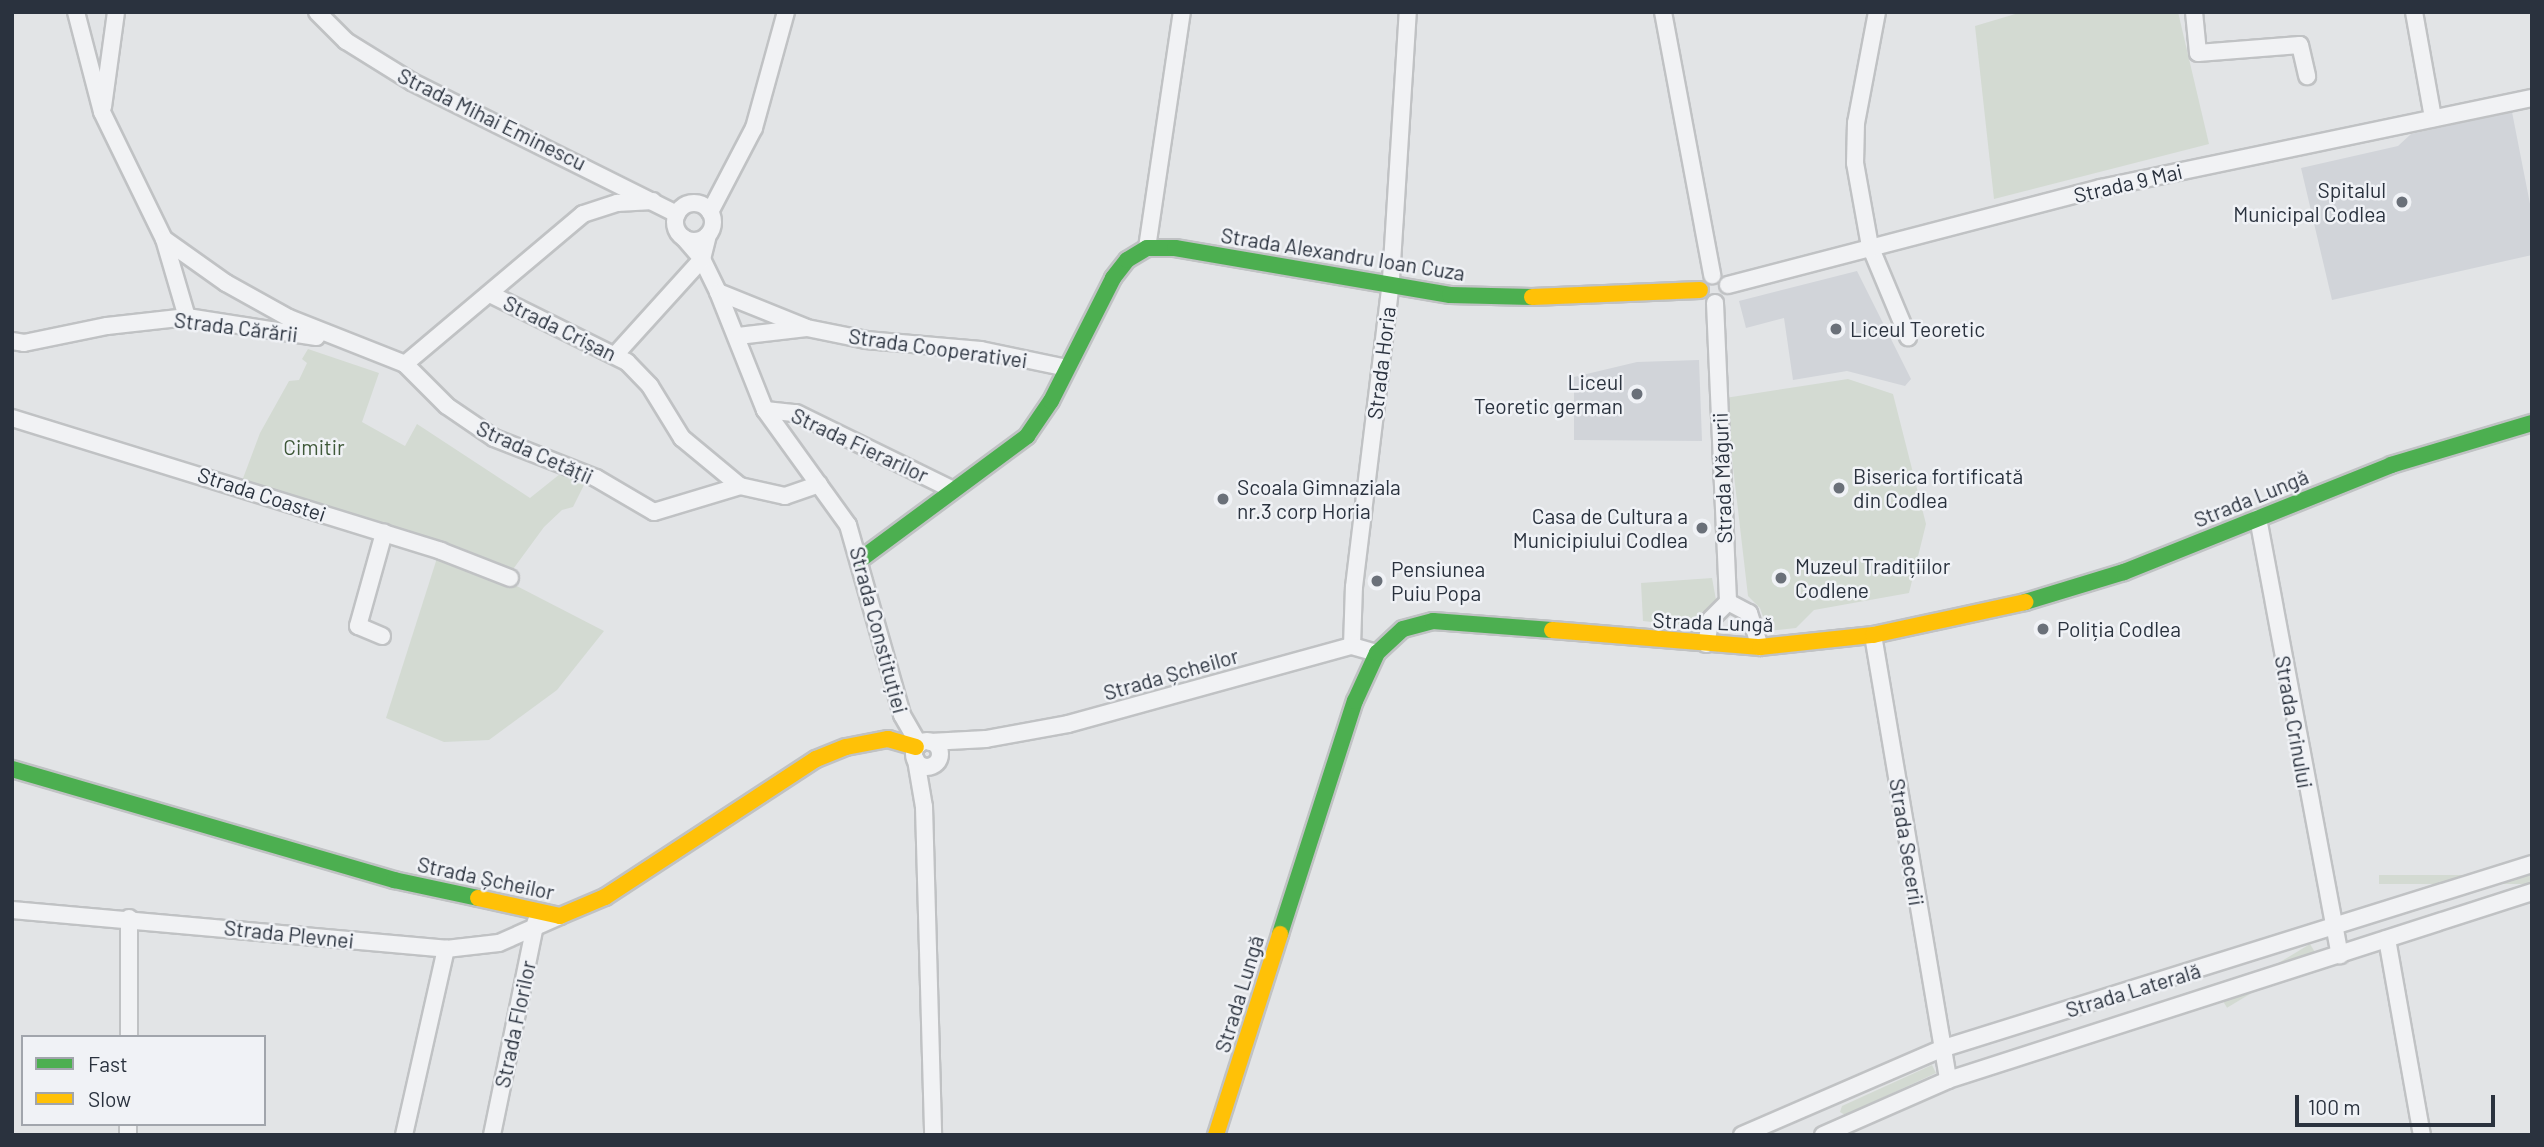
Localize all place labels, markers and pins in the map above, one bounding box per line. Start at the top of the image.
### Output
place label: Spitalul Municipal Codlea [2233,177,2386,227]
marker: Spitalul Municipal Codlea [2392,192,2412,212]
place label: Liceul Teoretic [1850,316,1985,342]
marker: Liceul Teoretic [1828,321,1844,337]
place label: Liceul Teoretic german [1474,369,1623,419]
marker: Liceul Teoretic german [1629,386,1645,402]
place label: Biserica fortificată din Codlea [1853,463,2023,513]
place label: Scoala Gimnaziala nr.3 corp Horia [1237,474,1401,524]
marker: Biserica fortificată din Codlea [1831,480,1847,496]
marker: Scoala Gimnaziala nr.3 corp Horia [1215,491,1231,507]
place label: Casa de Cultura a Municipiului Codlea [1513,503,1688,553]
marker: Casa de Cultura a Municipiului Codlea [1694,520,1710,536]
place label: Muzeul Tradițiilor Codlene [1795,553,1950,603]
place label: Pensiunea Puiu Popa [1391,556,1485,606]
marker: Muzeul Tradițiilor Codlene [1773,570,1789,586]
marker: Pensiunea Puiu Popa [1369,573,1385,589]
place label: Poliția Codlea [2057,616,2181,642]
marker: Poliția Codlea [2035,621,2051,637]

